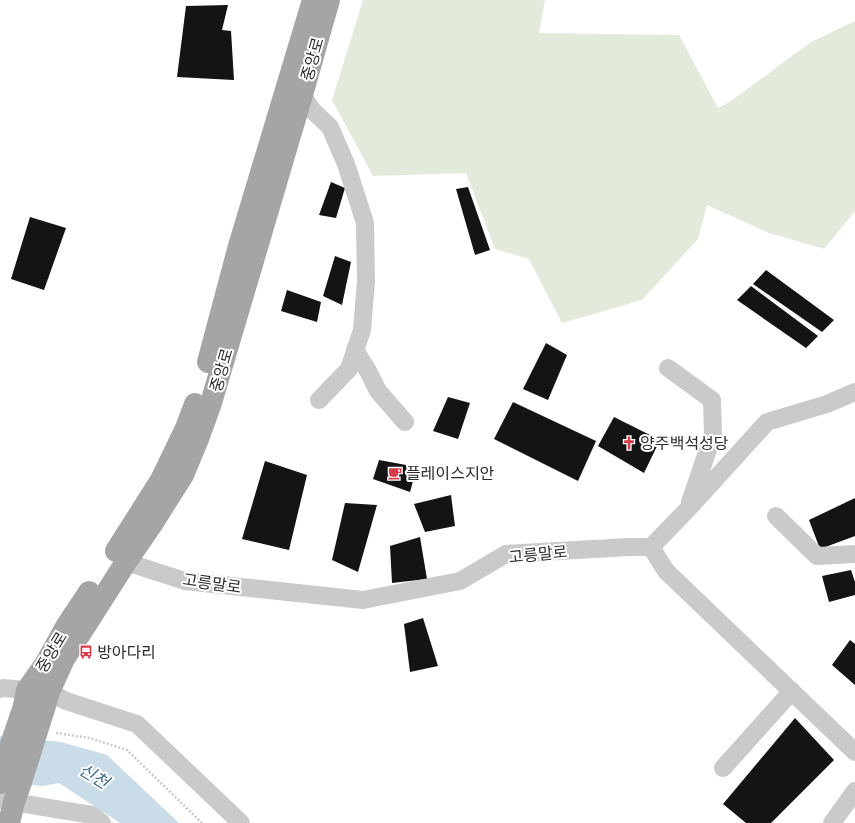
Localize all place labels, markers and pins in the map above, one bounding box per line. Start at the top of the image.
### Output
church icon: 양주백석성당 [621,435,637,451]
place label: 양주백석성당 [640,436,729,452]
cafe icon: 플레이스지안 [387,465,403,481]
place label: 플레이스지안 [406,466,495,482]
bus stop icon: 방아다리 [78,644,94,660]
place label: 방아다리 [97,645,156,661]

